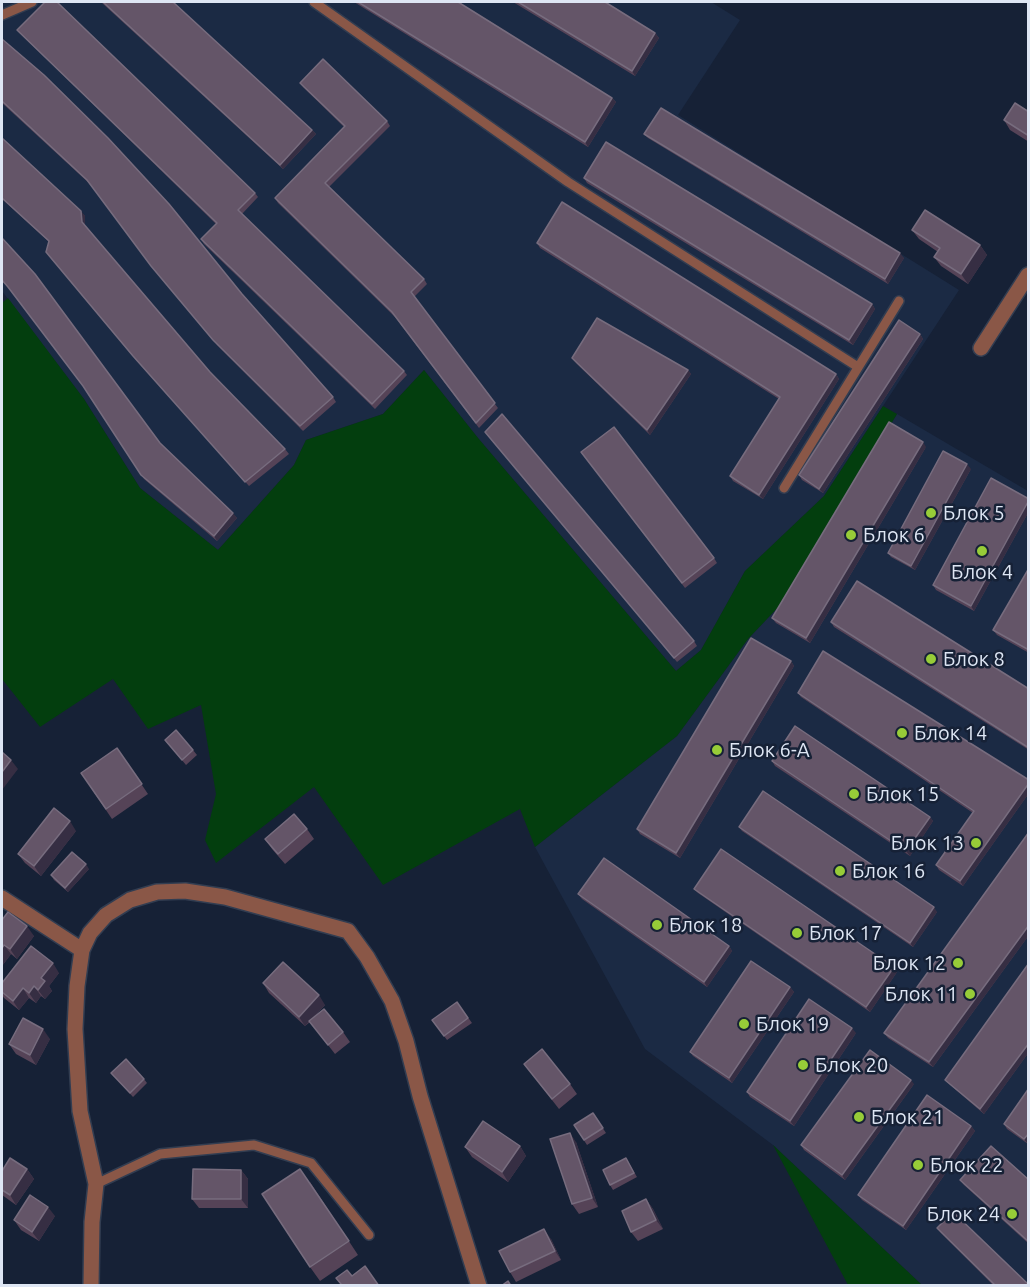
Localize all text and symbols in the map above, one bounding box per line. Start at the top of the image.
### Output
place label: Блок 5 [943,501,1005,525]
marker: Блок 5 [924,506,938,520]
place label: Блок 6 [863,523,925,547]
marker: Блок 6 [844,528,858,542]
marker: Блок 4 [975,544,989,558]
place label: Блок 4 [951,560,1013,584]
place label: Блок 8 [943,647,1005,671]
marker: Блок 8 [924,652,938,666]
place label: Блок 14 [914,721,987,745]
marker: Блок 14 [895,726,909,740]
place label: Блок 6-А [729,738,810,762]
marker: Блок 6-А [710,743,724,757]
place label: Блок 15 [866,782,939,806]
marker: Блок 15 [847,787,861,801]
place label: Блок 13 [891,831,964,855]
marker: Блок 13 [969,836,983,850]
place label: Блок 16 [852,859,925,883]
marker: Блок 16 [833,864,847,878]
place label: Блок 18 [669,913,742,937]
marker: Блок 18 [650,918,664,932]
place label: Блок 17 [809,921,882,945]
marker: Блок 17 [790,926,804,940]
place label: Блок 12 [873,951,946,975]
marker: Блок 12 [951,956,965,970]
place label: Блок 11 [885,982,958,1006]
marker: Блок 11 [963,987,977,1001]
place label: Блок 19 [756,1012,829,1036]
marker: Блок 19 [737,1017,751,1031]
place label: Блок 20 [815,1053,888,1077]
marker: Блок 20 [796,1058,810,1072]
place label: Блок 21 [871,1105,944,1129]
marker: Блок 21 [852,1110,866,1124]
place label: Блок 22 [930,1153,1003,1177]
marker: Блок 22 [911,1158,925,1172]
place label: Блок 24 [927,1202,1000,1226]
marker: Блок 24 [1005,1207,1019,1221]

